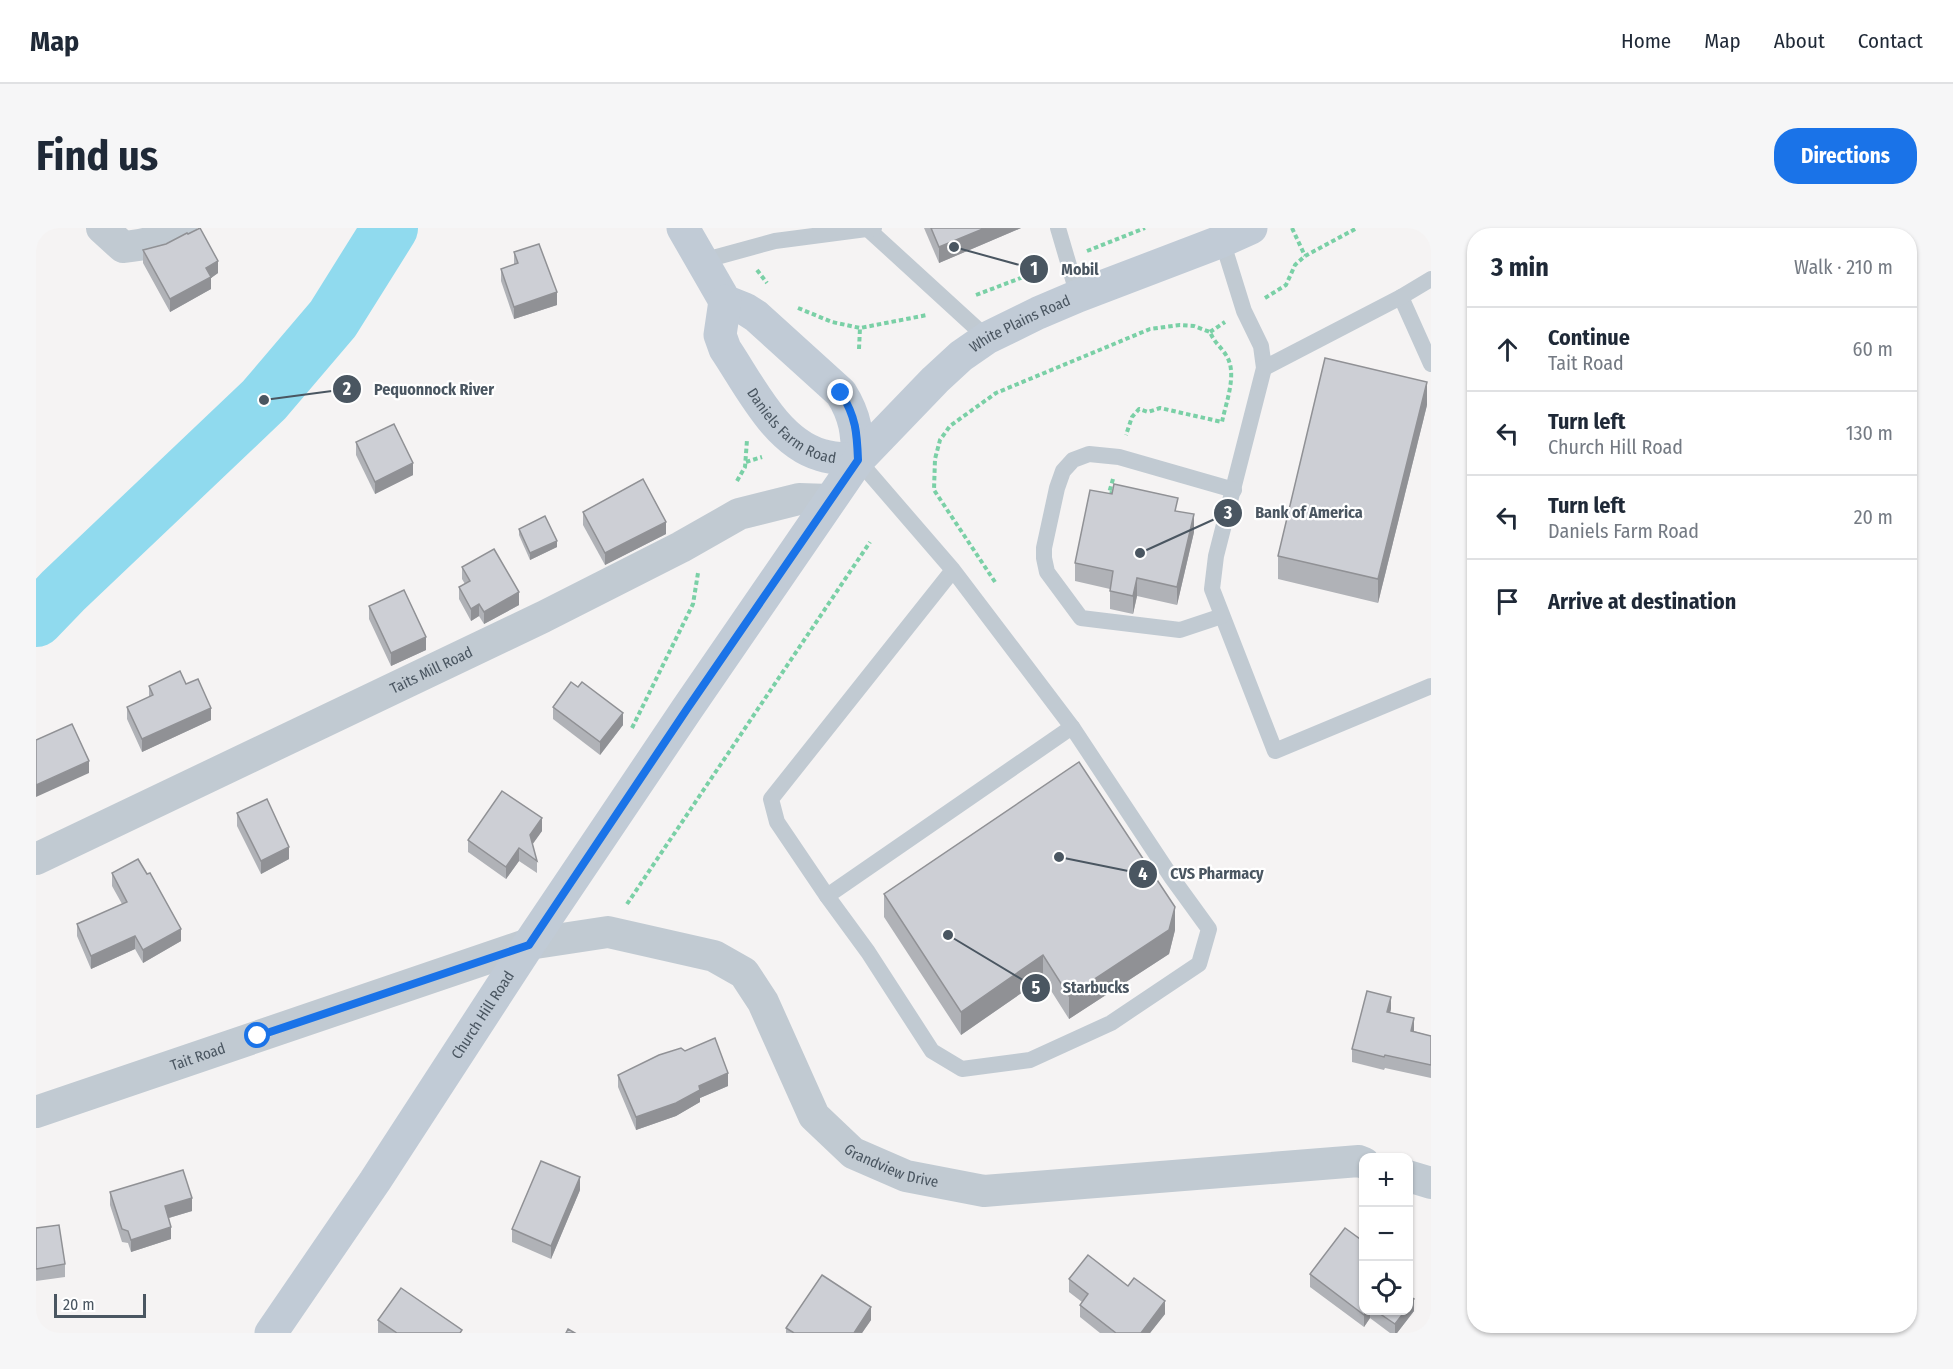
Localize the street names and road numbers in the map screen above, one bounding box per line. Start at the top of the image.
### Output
street label: White Plains Road [966,291,1073,356]
street label: Daniels Farm Road [743,385,837,467]
street label: Taits Mill Road [387,643,475,698]
street label: Church Hill Road [448,968,518,1063]
street label: Tait Road [168,1039,228,1075]
street label: Grandview Drive [840,1140,940,1191]

